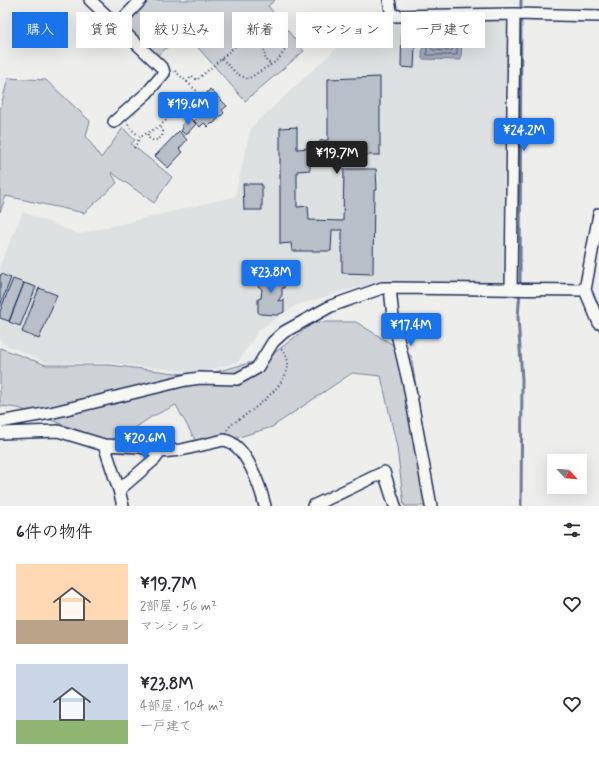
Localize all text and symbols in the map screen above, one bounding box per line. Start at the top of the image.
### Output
chip: 購入 [12,12,68,48]
chip: 賃貸 [76,12,132,48]
chip: 絞り込み [140,12,224,48]
chip: 新着 [232,12,288,48]
chip: マンション [296,12,393,48]
chip: 一戸建て [401,12,485,48]
pin: ¥19.6M [155,92,221,126]
text: ¥19.6M [167,96,209,113]
pin: ¥24.2M [491,118,557,152]
text: ¥24.2M [503,122,545,139]
pin: ¥19.7M [304,141,370,175]
text: ¥19.7M [315,145,359,162]
pin: ¥23.8M [238,260,304,294]
text: ¥23.8M [251,264,291,281]
pin: ¥17.4M [378,313,444,347]
text: ¥17.4M [390,317,432,334]
pin: ¥20.6M [112,426,178,460]
text: ¥20.6M [124,430,166,447]
north arrow [547,454,587,494]
map controls [547,454,587,494]
icon: filters [561,519,583,541]
text: 6件の物件 [16,521,93,543]
text: ¥19.7M [140,573,196,595]
icon: home [48,580,96,628]
icon: heart [561,593,583,615]
text: 2部屋 · 56 m² [140,598,217,615]
text: マンション [140,618,204,635]
text: ¥23.8M [140,673,193,695]
icon: home [48,680,96,728]
icon: heart [561,693,583,715]
text: 4部屋 · 104 m² [140,698,224,715]
text: 一戸建て [140,718,192,735]

